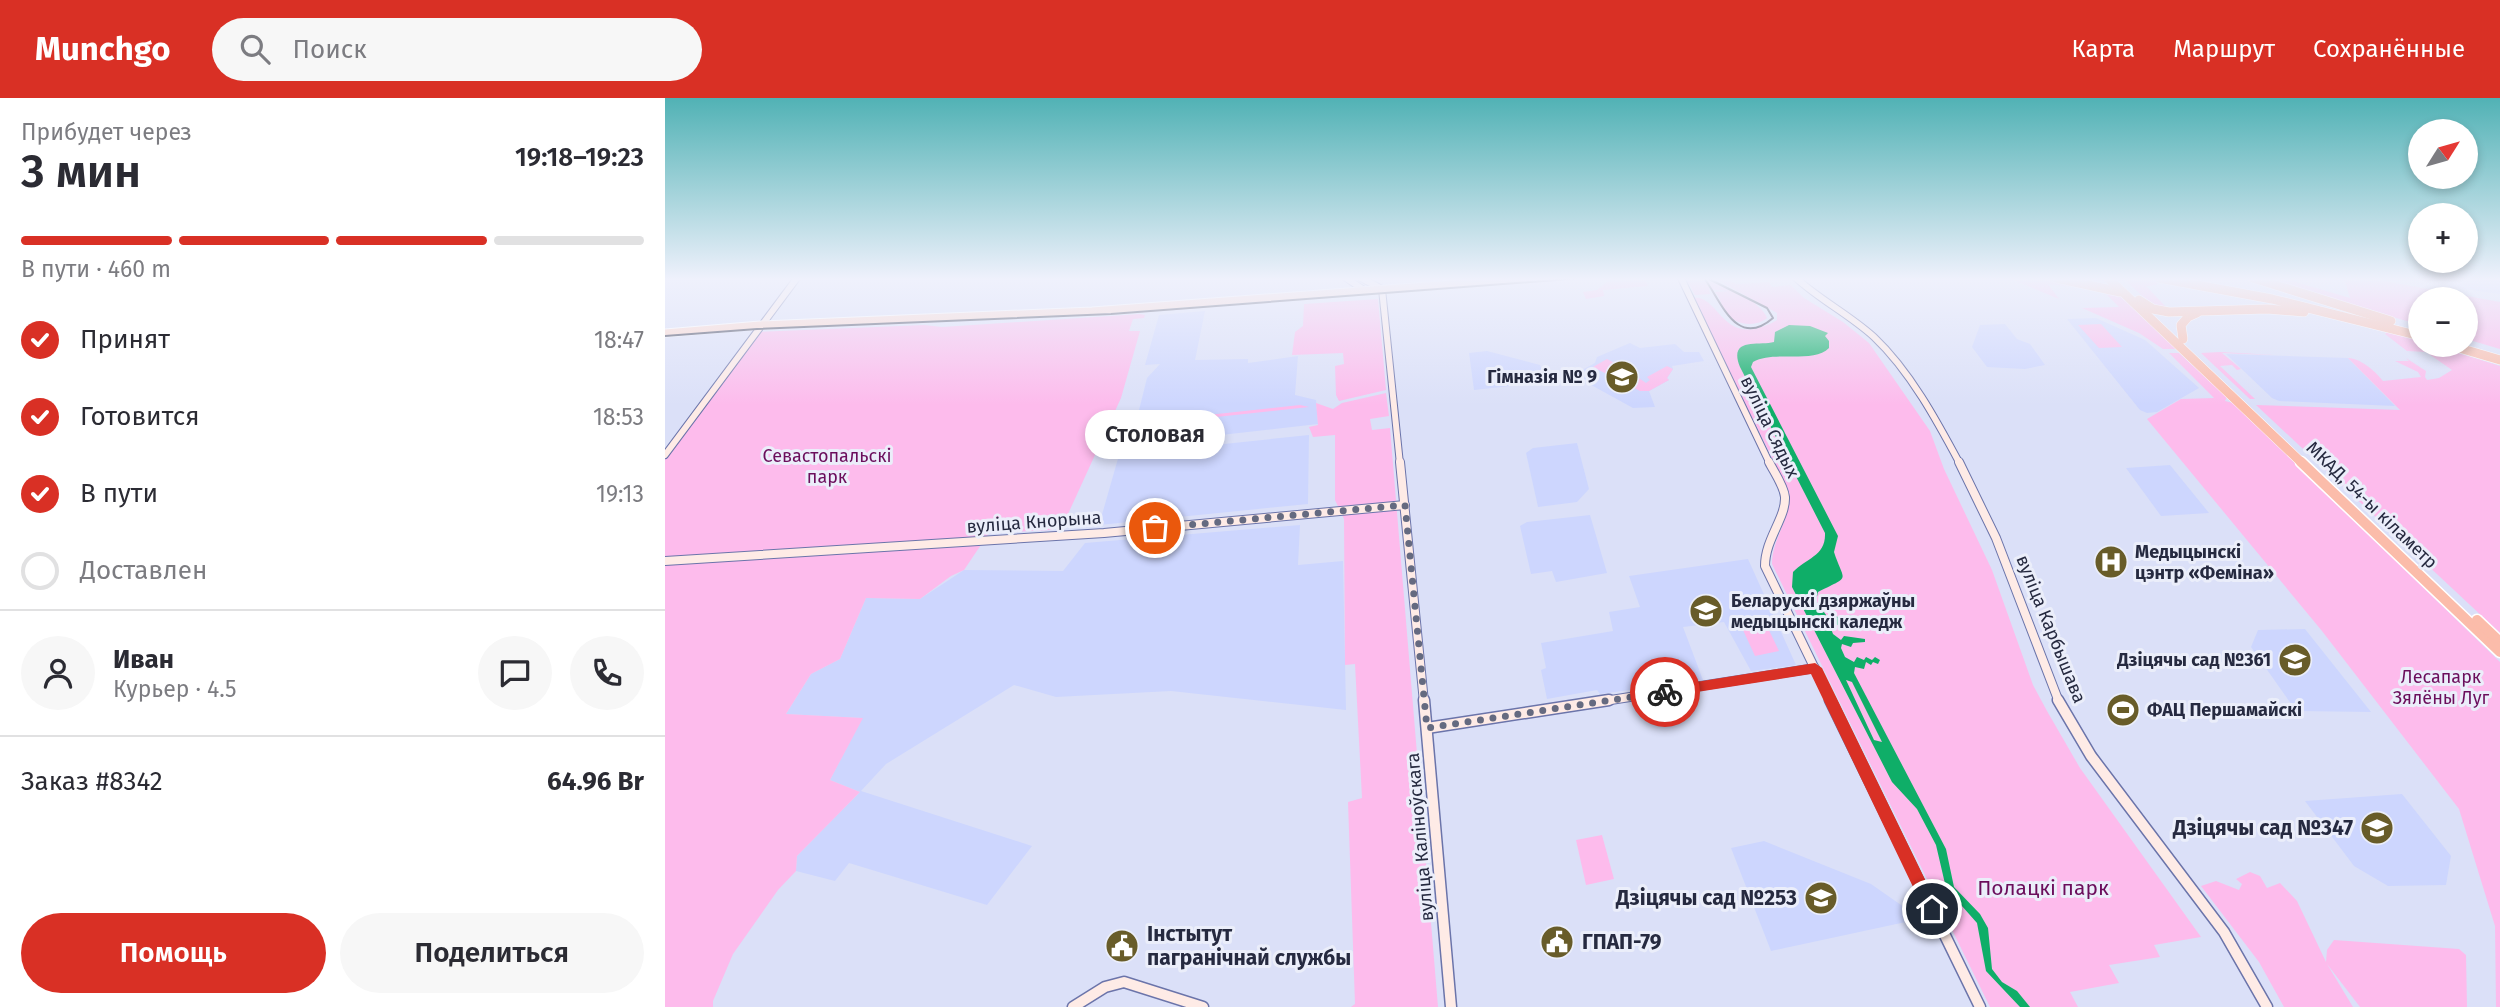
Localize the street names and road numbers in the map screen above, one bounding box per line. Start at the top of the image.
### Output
street label: вуліца Сядых [1736,372,1804,482]
street label: МКАД, 54-ы кіламетр [2302,437,2442,573]
street label: вуліца Кнорына [966,506,1102,538]
street label: вуліца Карбышава [2011,552,2091,706]
street label: вуліца Каліноўскага [1402,752,1438,922]

